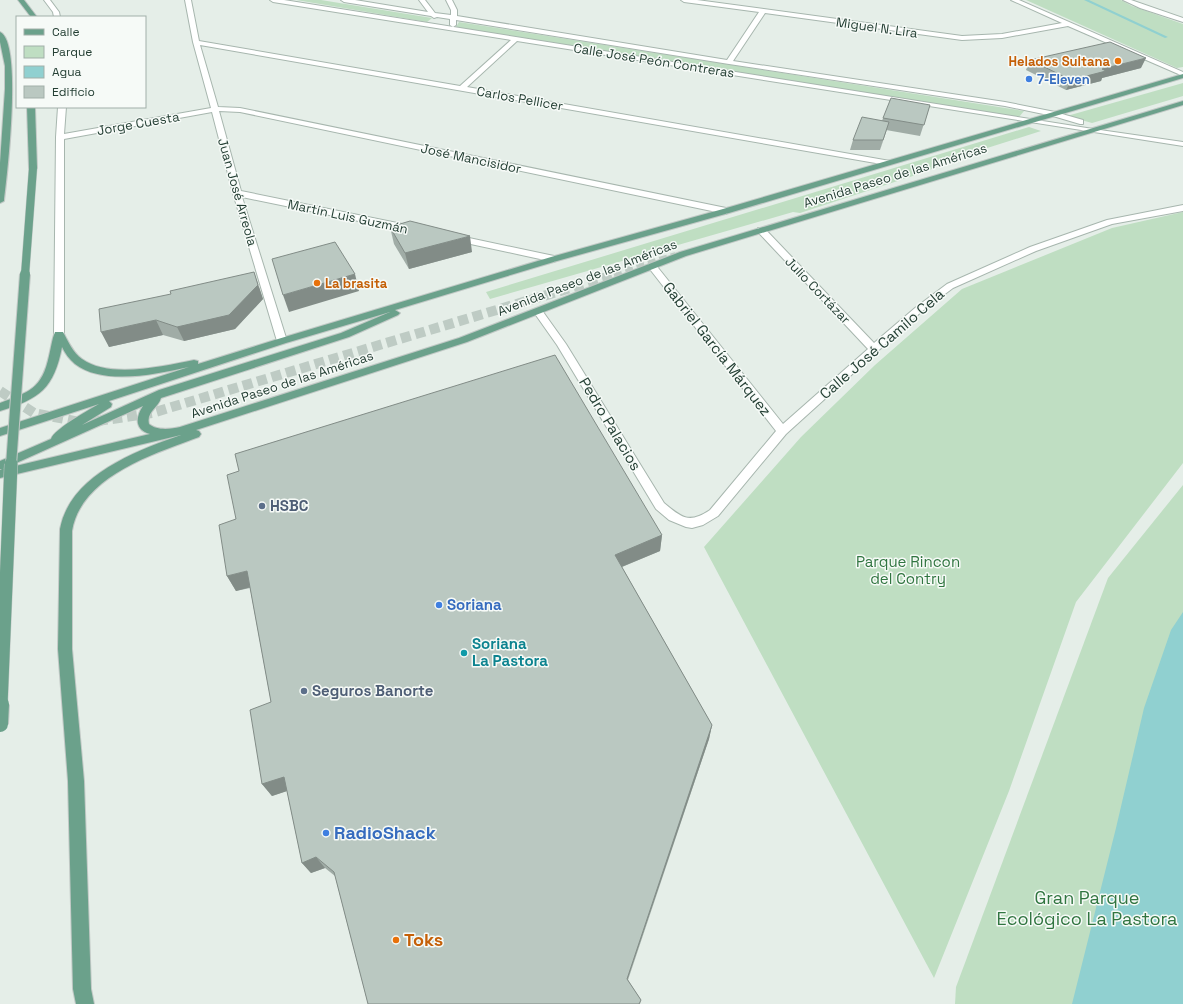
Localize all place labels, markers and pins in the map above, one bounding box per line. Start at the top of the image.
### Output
place label: Helados Sultana [1008,53,1110,70]
marker: Helados Sultana [1113,56,1123,66]
place label: 7-Eleven [1037,71,1090,88]
marker: 7-Eleven [1024,74,1034,84]
place label: La brasita [325,275,388,292]
marker: La brasita [312,278,322,288]
place label: HSBC [270,496,309,515]
marker: HSBC [257,501,267,511]
place label: Soriana [447,595,502,614]
marker: Soriana [434,600,444,610]
place label: Soriana La Pastora [472,634,548,670]
marker: Soriana La Pastora [459,648,469,658]
place label: Seguros Banorte [312,681,434,700]
marker: Seguros Banorte [299,686,309,696]
place label: RadioShack [334,821,436,844]
marker: RadioShack [321,828,331,838]
place label: Toks [404,928,443,951]
marker: Toks [391,935,401,945]

